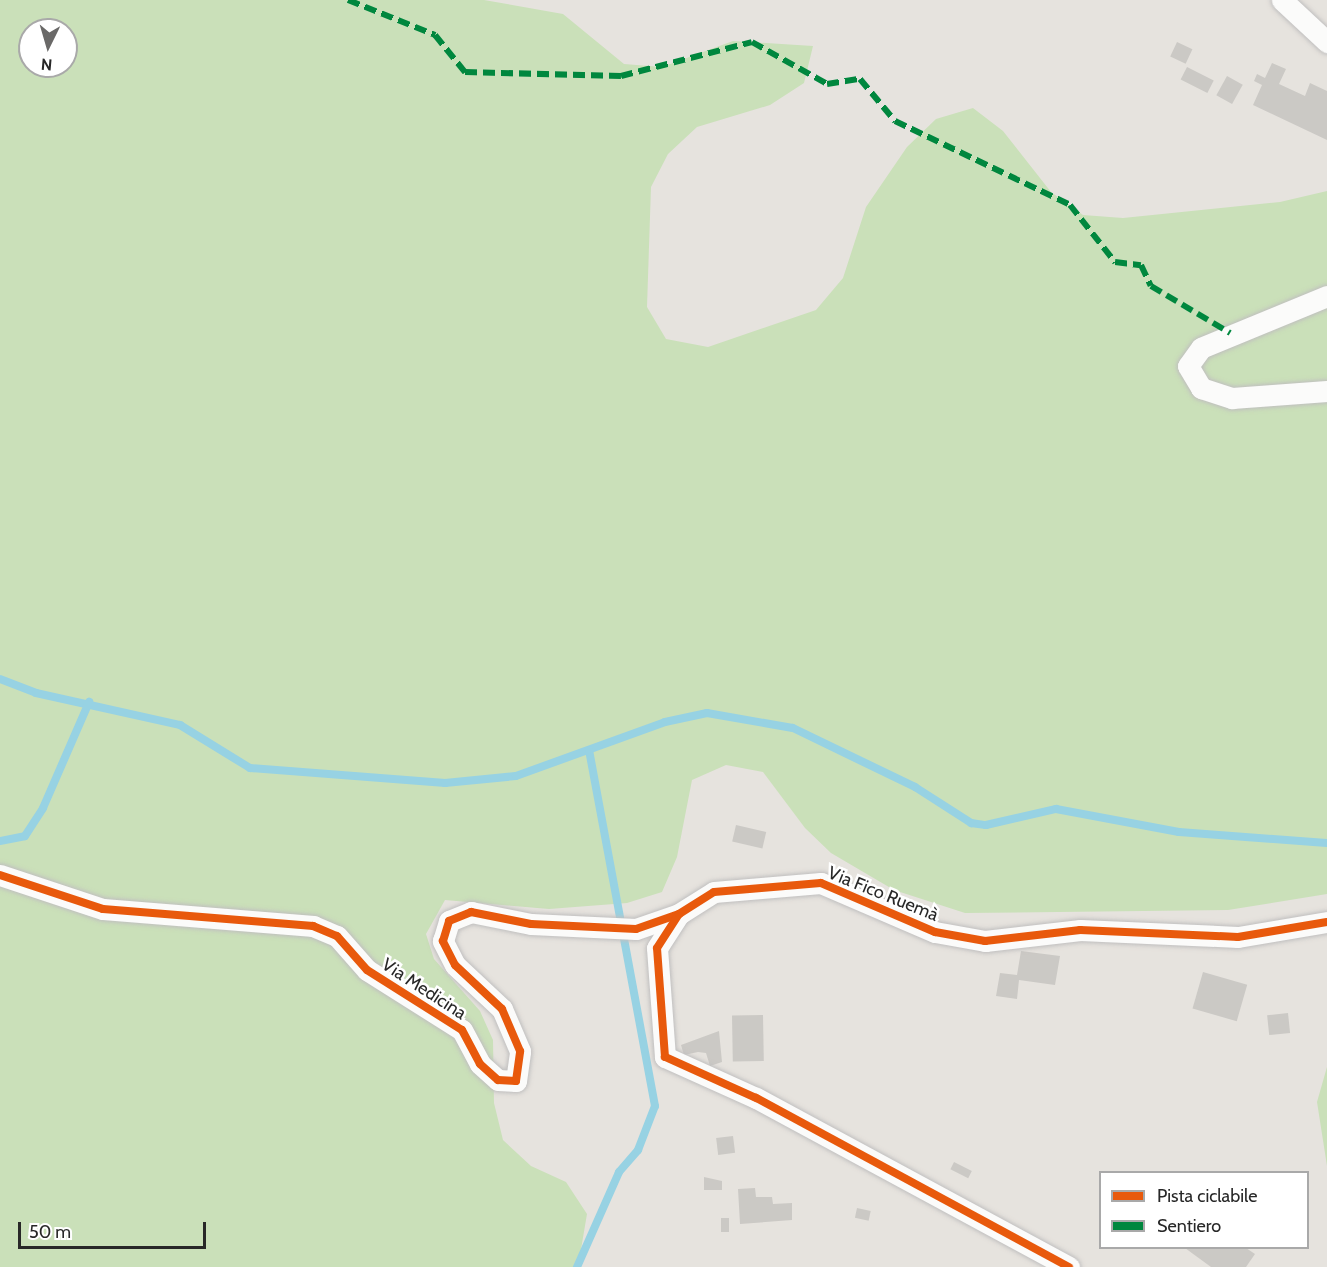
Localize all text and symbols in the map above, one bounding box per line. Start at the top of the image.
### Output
north arrow [18,18,78,78]
text: N [40,54,53,74]
street label: Via Fico Ruemà [825,862,941,926]
street label: Via Medicina [378,954,470,1024]
legend [1099,1171,1309,1249]
text: Pista ciclabile [1157,1185,1257,1207]
scale bar [21,1210,208,1248]
text: Sentiero [1157,1215,1221,1237]
text: 50 m [29,1221,71,1243]

